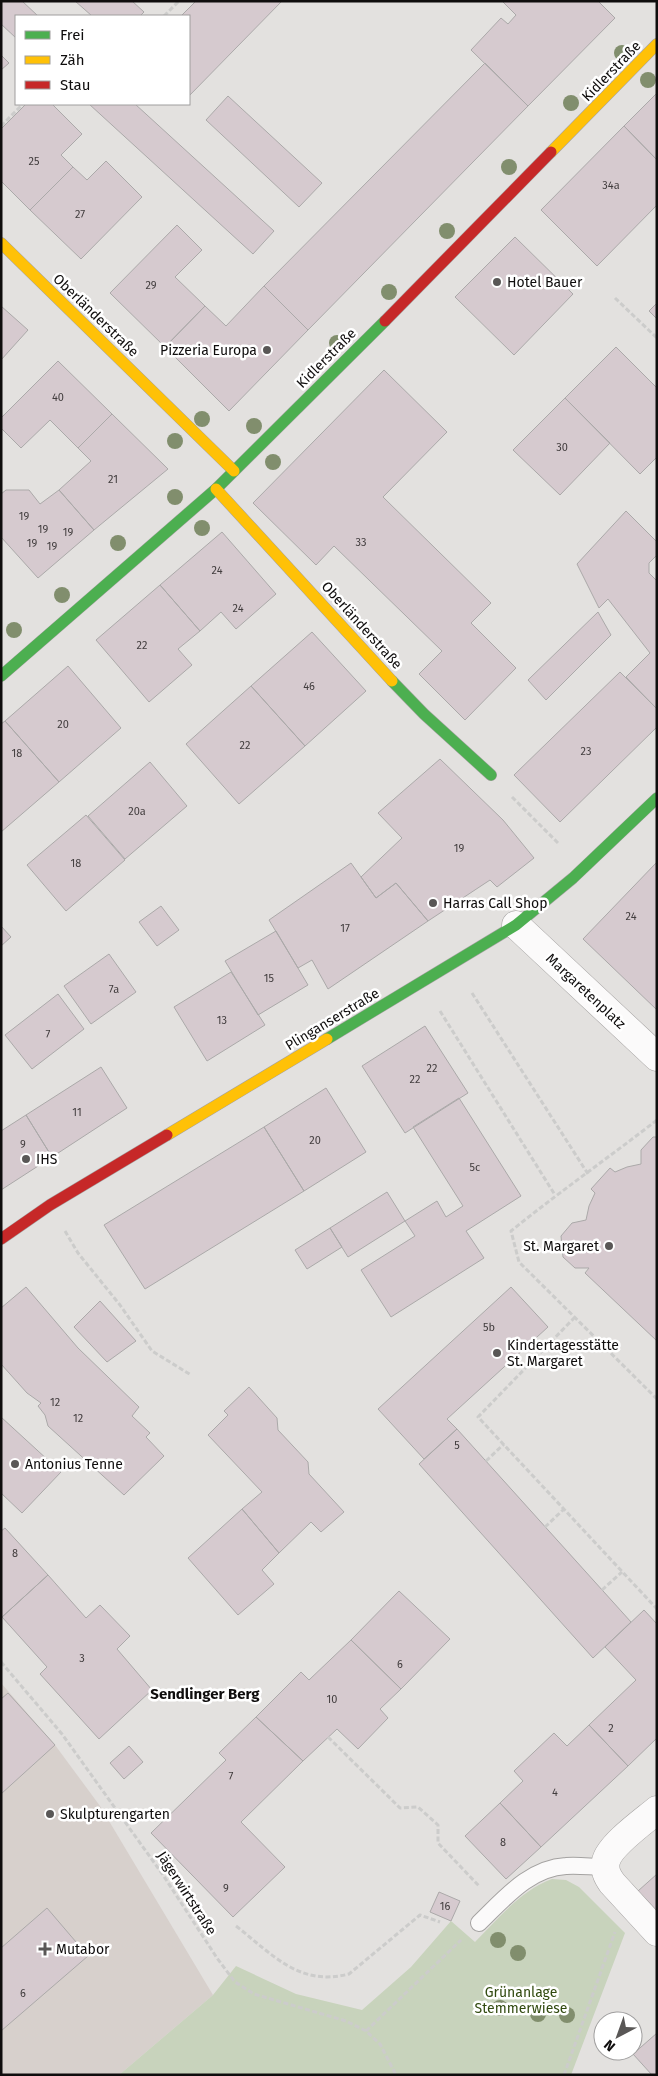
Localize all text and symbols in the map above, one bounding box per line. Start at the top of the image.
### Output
legend [15,15,190,105]
text: Frei [60,26,85,44]
street label: Kidlerstraße [578,38,644,105]
text: Zäh [60,51,85,69]
text: Stau [60,76,90,94]
house number: 25 [29,155,40,168]
house number: 34a [602,179,620,192]
house number: 27 [75,208,85,221]
street label: Oberländerstraße [49,270,142,360]
place label: Hotel Bauer [507,274,583,291]
marker: Hotel Bauer [491,276,503,288]
house number: 29 [145,279,157,292]
street label: Kidlerstraße [293,325,360,392]
place label: Pizzeria Europa [160,342,257,359]
marker: Pizzeria Europa [261,344,273,356]
house number: 40 [52,391,64,404]
house number: 30 [556,441,568,454]
house number: 21 [108,473,118,486]
house number: 19 [19,510,29,523]
house number: 19 [38,523,48,536]
house number: 19 [63,526,73,539]
house number: 33 [356,536,366,549]
house number: 19 [27,537,37,550]
house number: 19 [47,540,57,553]
house number: 24 [212,564,223,577]
street label: Oberländerstraße [318,578,405,673]
house number: 24 [233,602,244,615]
house number: 22 [137,639,147,652]
house number: 46 [303,680,315,693]
house number: 20 [57,718,69,731]
house number: 22 [240,739,250,752]
house number: 23 [581,745,591,758]
house number: 18 [12,747,22,760]
house number: 20a [128,805,146,818]
house number: 19 [454,842,464,855]
house number: 18 [71,857,81,870]
place label: Harras Call Shop [443,895,548,912]
marker: Harras Call Shop [427,897,439,909]
house number: 24 [626,910,637,923]
house number: 17 [340,922,350,935]
street label: Margaretenplatz [542,950,629,1033]
house number: 15 [264,972,275,985]
house number: 7a [109,983,119,996]
street label: Plinganserstraße [282,985,382,1054]
house number: 13 [217,1014,227,1027]
house number: 7 [46,1028,51,1041]
house number: 22 [427,1062,437,1075]
house number: 22 [410,1073,420,1086]
house number: 11 [72,1106,82,1119]
house number: 20 [309,1134,321,1147]
house number: 9 [20,1138,26,1151]
place label: IHS [36,1151,58,1168]
marker: IHS [20,1153,32,1165]
house number: 5c [470,1161,480,1174]
place label: St. Margaret [523,1238,600,1255]
marker: St. Margaret [603,1240,615,1252]
house number: 5b [483,1321,495,1334]
place label: Kindertagesstätte St. Margaret [507,1337,619,1370]
marker: Kindertagesstätte St. Margaret [491,1347,503,1359]
house number: 12 [50,1396,60,1409]
house number: 12 [73,1412,83,1425]
house number: 5 [454,1439,460,1452]
place label: Antonius Tenne [25,1456,123,1473]
marker: Antonius Tenne [9,1458,21,1470]
house number: 8 [12,1547,18,1560]
house number: 3 [79,1652,85,1665]
house number: 6 [397,1658,403,1671]
district label: Sendlinger Berg [150,1685,260,1703]
house number: 10 [327,1693,337,1706]
house number: 2 [608,1722,614,1735]
house number: 7 [229,1770,234,1783]
house number: 4 [552,1786,558,1799]
place label: Skulpturengarten [60,1806,170,1823]
marker: Skulpturengarten [44,1808,56,1820]
house number: 8 [500,1836,506,1849]
street label: Jägerwirtstraße [153,1848,220,1938]
house number: 9 [223,1882,229,1895]
house number: 16 [440,1900,450,1913]
place label: Mutabor [56,1941,110,1958]
marker: Mutabor [38,1942,52,1956]
park label: Grünanlage Stemmerwiese [475,1984,567,2017]
house number: 6 [20,1987,26,2000]
north arrow [593,2011,643,2061]
text: N [601,2036,619,2055]

